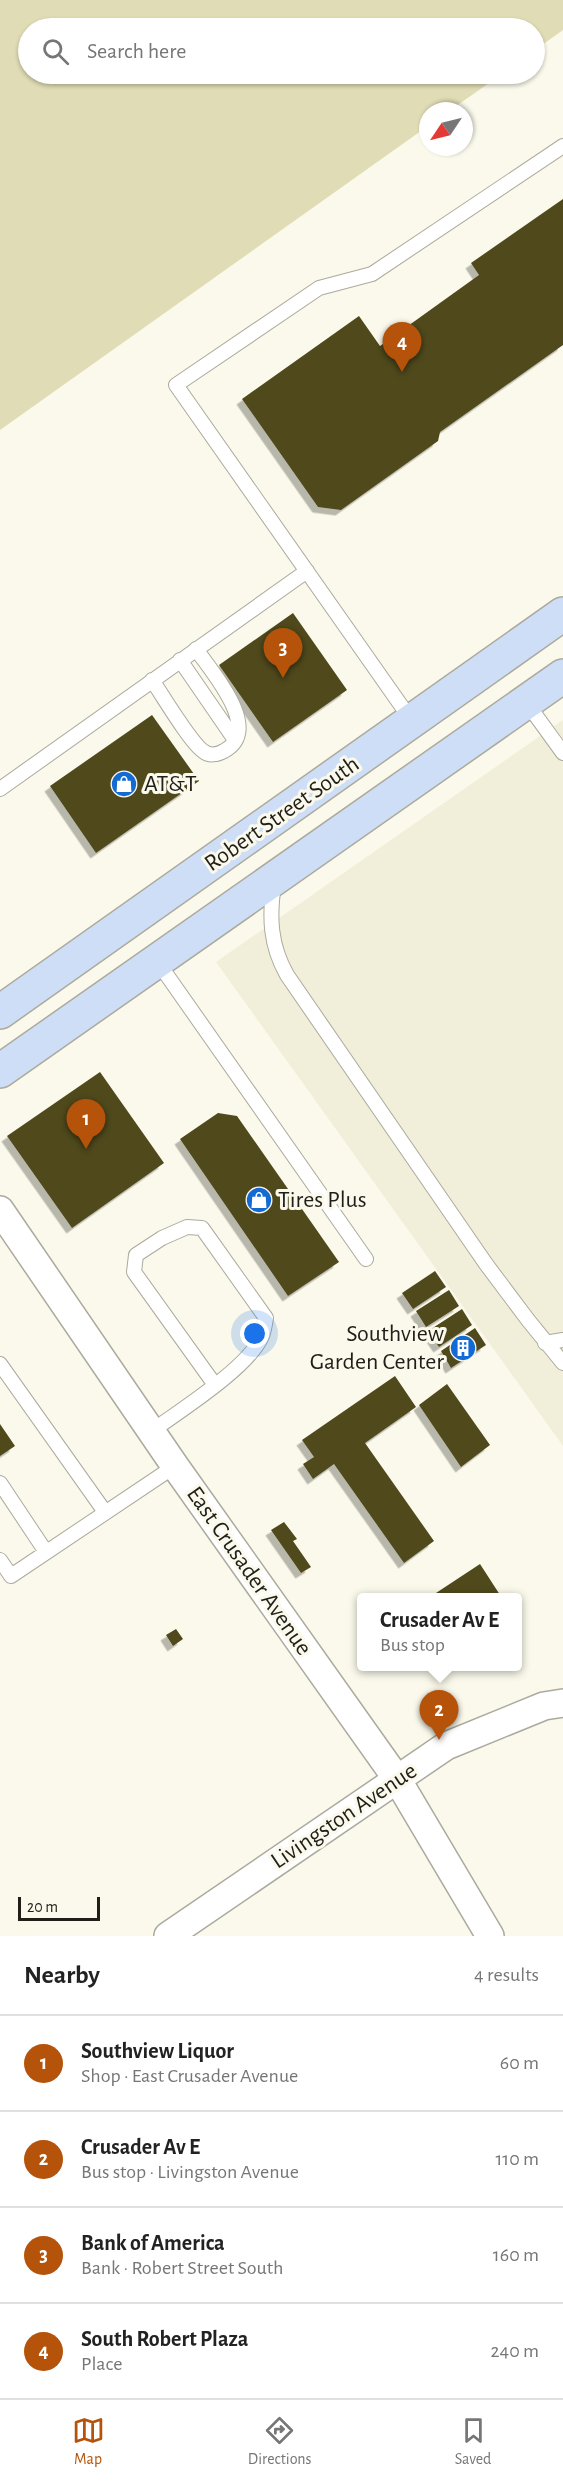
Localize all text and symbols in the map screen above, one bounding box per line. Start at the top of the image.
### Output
search box [18,18,545,84]
icon: search [39,35,72,68]
text: Search here [87,40,186,62]
north arrow [419,102,473,156]
pin: 4 [382,322,422,372]
pin: 3 [264,628,302,678]
street label: Robert Street South [200,752,364,876]
shop icon: AT&T [109,769,139,799]
place label: AT&T [144,772,197,796]
pin: 1 [66,1100,106,1149]
shop icon: Tires Plus [244,1185,274,1215]
place label: Tires Plus [278,1188,367,1212]
your location [240,1319,269,1348]
place label: Southview Garden Center [310,1322,444,1374]
building icon: Southview Garden Center [448,1333,478,1363]
street label: East Crusader Avenue [182,1482,316,1660]
popup [357,1593,522,1671]
text: Crusader Av E [380,1609,499,1631]
text: Bus stop [380,1635,445,1655]
pin: 2 [420,1690,458,1740]
street label: Livingston Avenue [267,1759,421,1873]
scale bar [18,1894,100,1922]
text: 20 m [27,1899,58,1915]
text: Nearby [24,1962,100,1988]
text: 4 results [474,1965,539,1985]
text: Southview Liquor [81,2040,234,2062]
text: 1 [40,2053,47,2073]
text: 60 m [500,2053,539,2073]
text: Shop · East Crusader Avenue [81,2066,298,2086]
text: Crusader Av E [81,2136,200,2158]
text: 2 [39,2149,48,2169]
text: 110 m [495,2149,539,2169]
text: Bus stop · Livingston Avenue [81,2162,299,2182]
text: Bank of America [81,2232,224,2254]
text: 3 [39,2245,48,2265]
text: 160 m [493,2245,539,2265]
text: Bank · Robert Street South [81,2258,283,2278]
text: South Robert Plaza [81,2328,248,2350]
text: 4 [38,2341,49,2361]
text: 240 m [490,2341,539,2361]
text: Place [81,2354,122,2374]
tab: Map [72,2414,105,2469]
tab: Directions [248,2414,312,2469]
tab: Saved [455,2414,491,2469]

